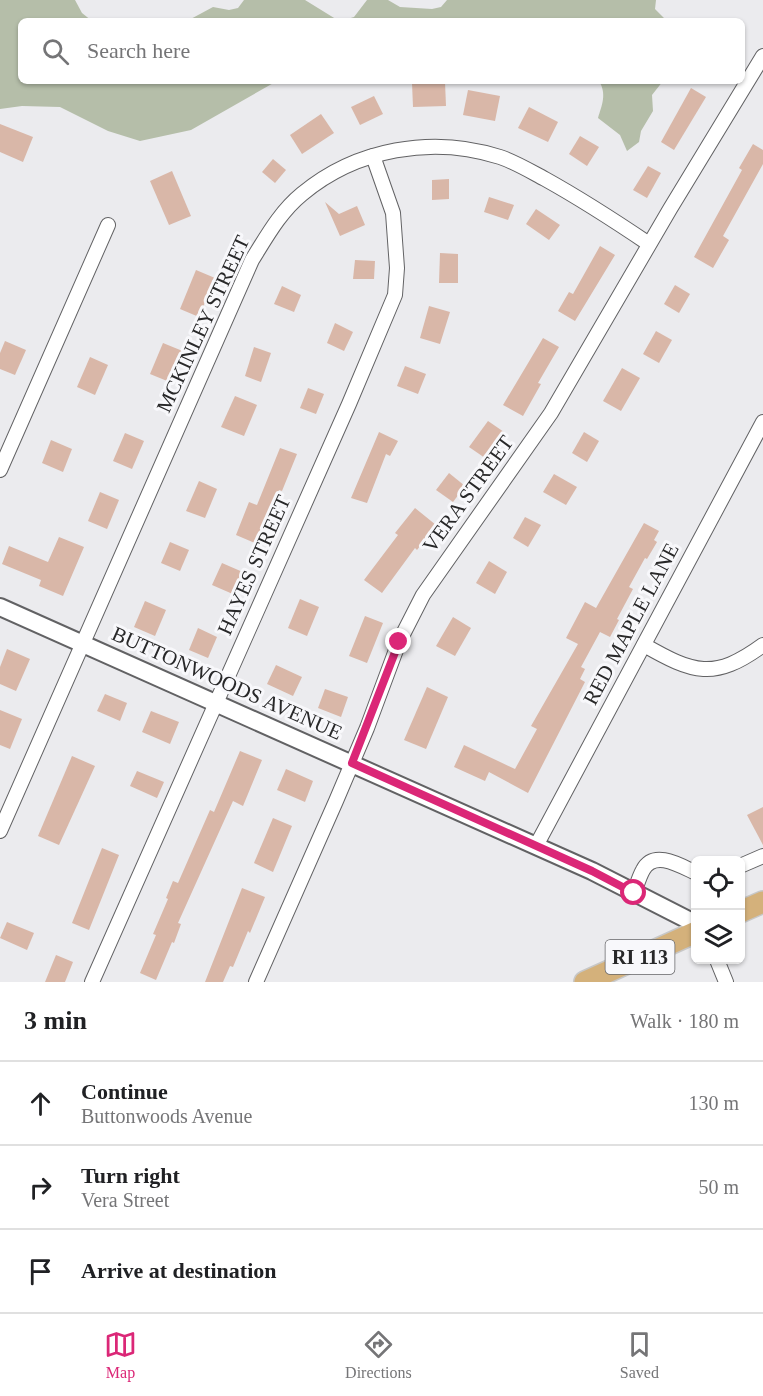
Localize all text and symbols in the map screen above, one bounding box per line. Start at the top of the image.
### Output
search box [18,18,745,84]
icon: search [39,35,72,68]
text: Search here [87,38,190,63]
street label: MCKINLEY STREET [151,232,255,416]
street label: VERA STREET [418,431,518,557]
street label: HAYES STREET [212,491,296,639]
street label: RED MAPLE LANE [578,539,684,709]
street label: BUTTONWOODS AVENUE [108,621,346,745]
route end [385,628,411,654]
map controls [691,856,745,964]
button: locate [691,856,745,910]
route start [620,879,646,905]
button: layers [691,910,745,964]
road number: RI 113 [606,940,674,974]
text: 3 min [24,1006,87,1035]
text: Walk · 180 m [630,1010,739,1032]
text: Continue [81,1079,168,1104]
icon: ahead [24,1087,57,1120]
text: 130 m [688,1092,739,1114]
text: Buttonwoods Avenue [81,1105,252,1127]
text: Turn right [81,1163,180,1188]
icon: right [24,1171,57,1204]
text: 50 m [698,1176,739,1198]
text: Vera Street [81,1189,169,1211]
icon: arrive [24,1255,57,1288]
text: Arrive at destination [81,1258,277,1283]
tab: Map [104,1328,137,1382]
tab: Directions [345,1328,412,1382]
tab: Saved [620,1328,659,1382]

